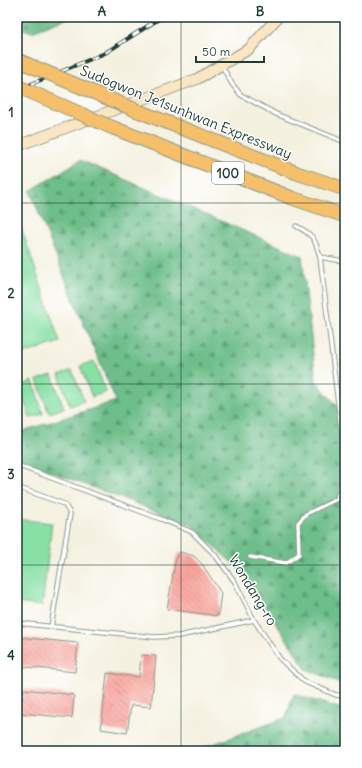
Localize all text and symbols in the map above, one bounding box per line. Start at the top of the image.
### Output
text: A [98,3,107,20]
text: B [256,3,265,20]
scale bar [196,38,264,64]
text: 50 m [202,44,231,59]
street label: Sudogwon Je1sunhwan Expressway [77,61,295,163]
text: 1 [8,104,14,121]
road number: 100 [212,162,244,184]
text: 2 [7,285,15,302]
text: 3 [7,466,15,483]
street label: Wondang-ro [225,551,281,629]
text: 4 [7,647,15,664]

